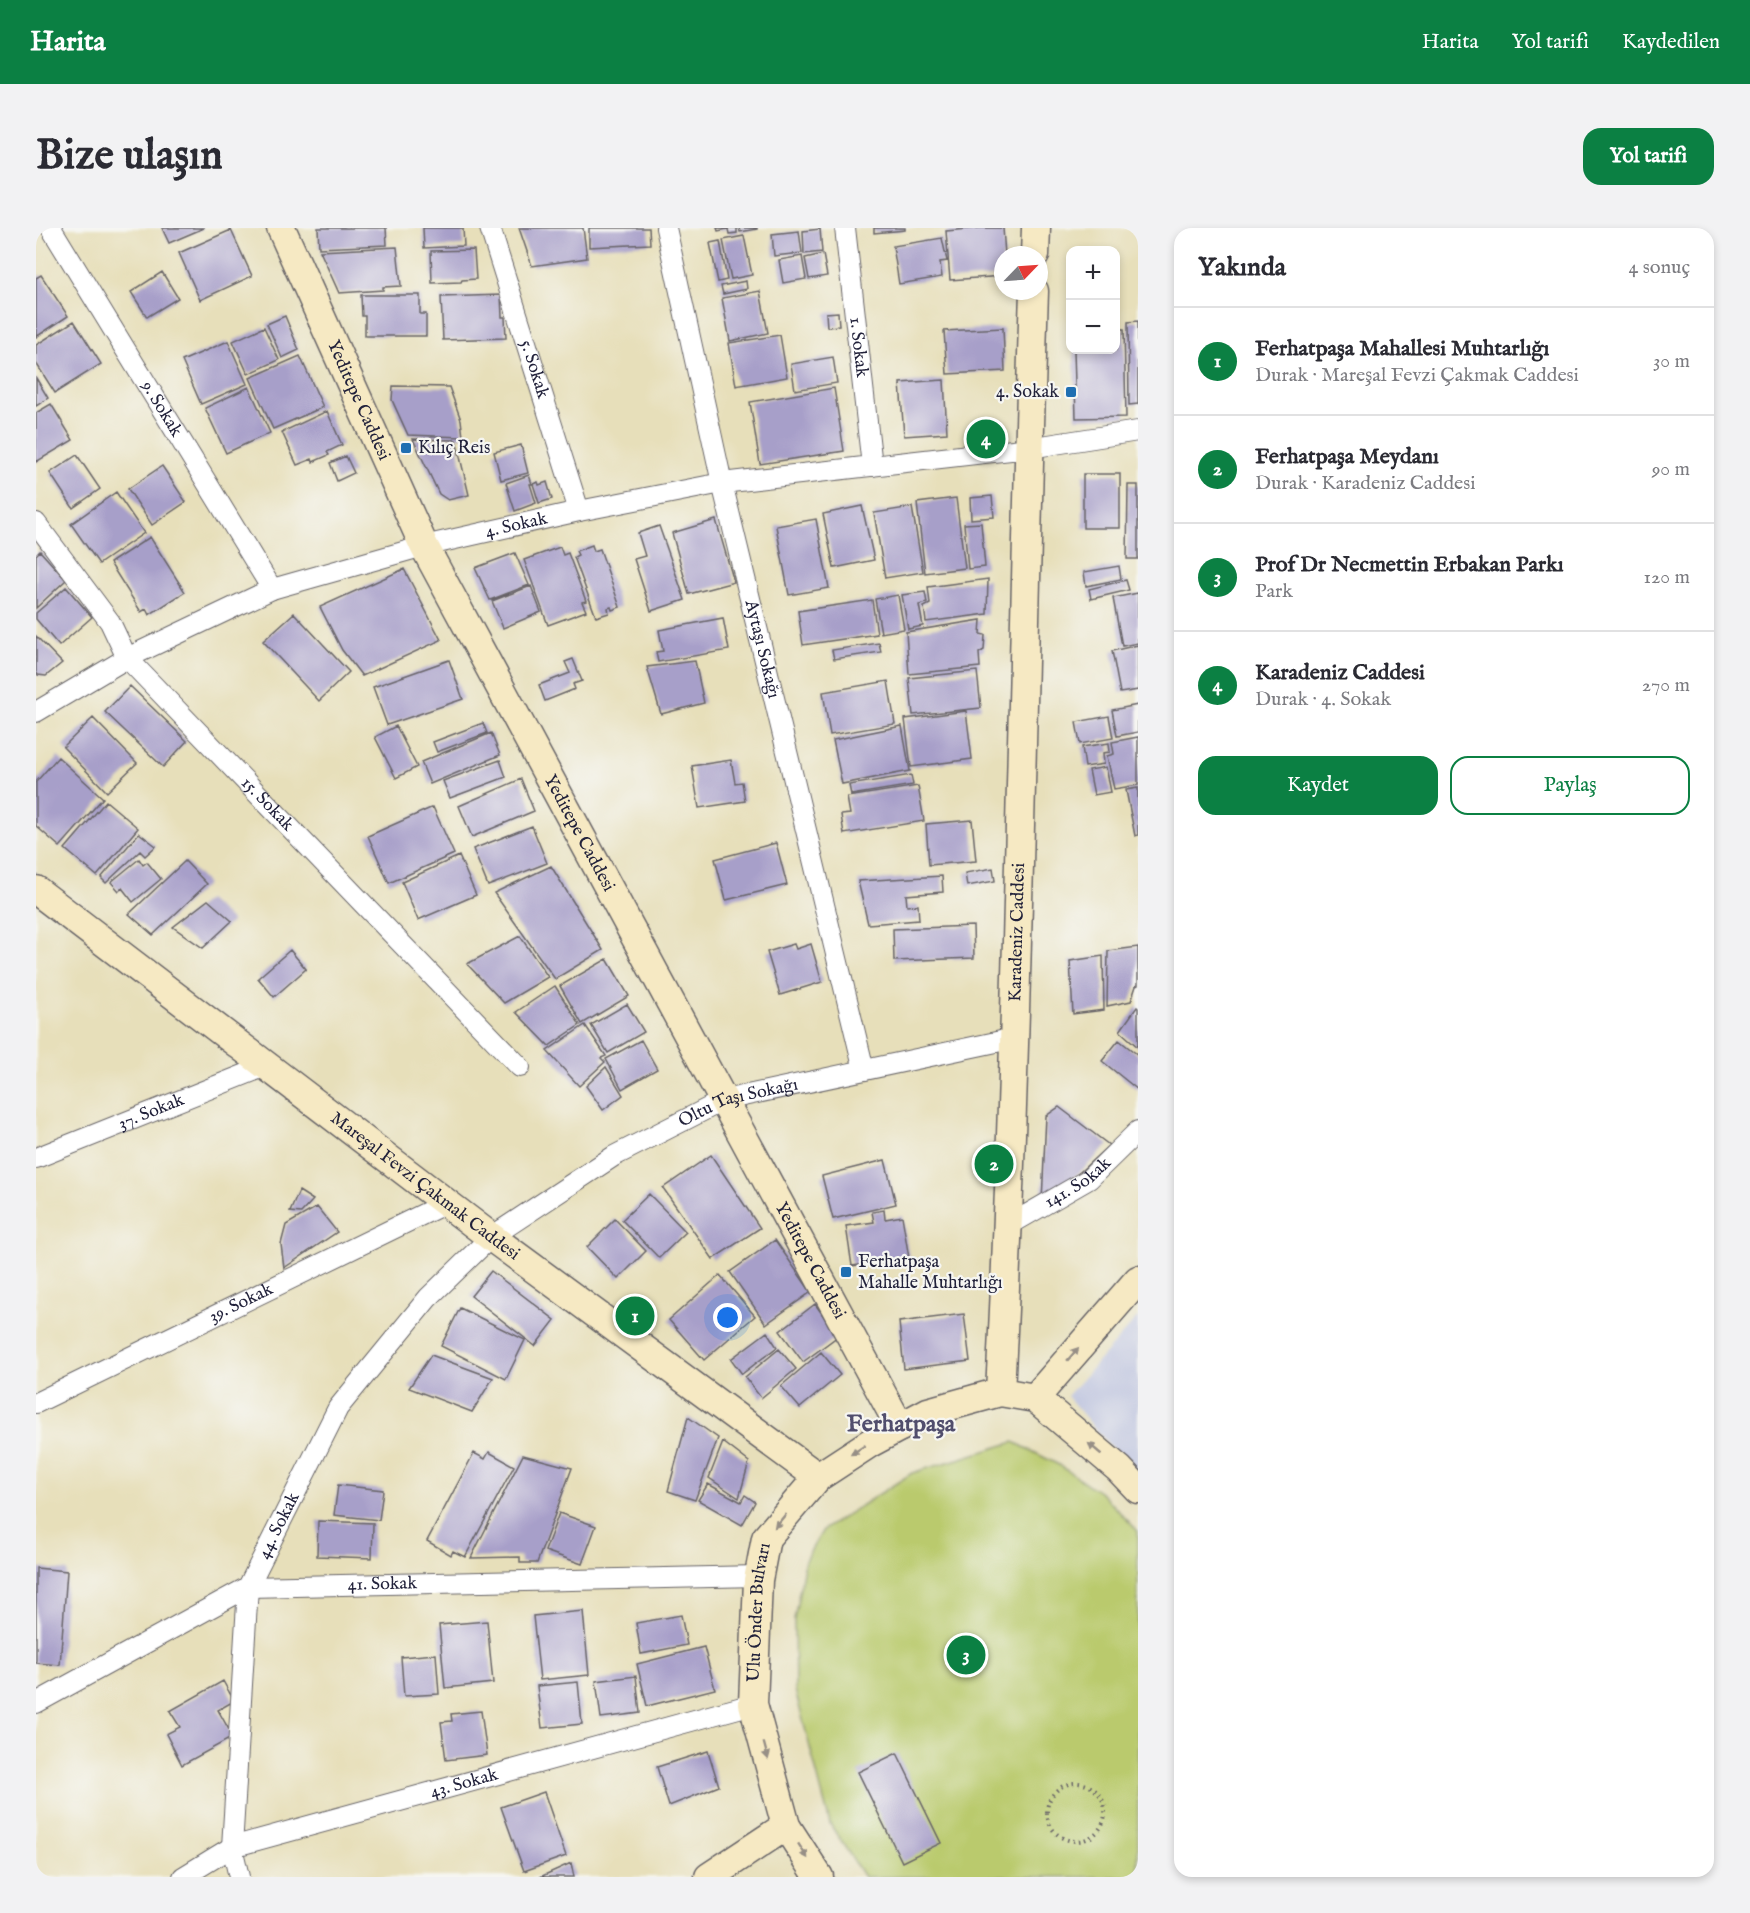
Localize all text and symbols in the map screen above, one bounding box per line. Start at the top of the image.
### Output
text: Harita [30,25,106,60]
text: Harita [1422,29,1479,56]
text: Yol tarifi [1512,29,1589,56]
text: Kaydedilen [1622,29,1720,56]
button: Yol tarifi [1583,128,1714,185]
text: Bize ulaşın [36,130,223,183]
north arrow [994,246,1048,300]
map controls [1066,246,1120,354]
button: + [1066,246,1120,300]
text: Yakında [1198,251,1286,284]
text: 4 sonuç [1629,255,1690,280]
button: − [1066,300,1120,354]
street label: 1. Sokak [844,316,873,379]
text: Ferhatpaşa Mahallesi Muhtarlığı [1255,335,1549,363]
street label: Yeditepe Caddesi [321,337,396,464]
street label: 5. Sokak [514,337,555,402]
text: 1 [1214,349,1221,374]
text: 30 m [1653,349,1690,374]
text: Durak · Mareşal Fevzi Çakmak Caddesi [1255,363,1579,388]
street label: 9. Sokak [135,376,188,441]
place label: 4. Sokak [996,381,1059,404]
marker: 4. Sokak [1064,385,1078,399]
pin: 4 [966,416,1006,462]
place label: Kılıç Reis [418,437,490,460]
marker: Kılıç Reis [399,441,413,455]
text: Ferhatpaşa Meydanı [1255,443,1439,471]
text: 2 [1213,457,1222,482]
text: 90 m [1652,457,1690,482]
text: Durak · Karadeniz Caddesi [1255,471,1476,496]
street label: 4. Sokak [483,507,550,543]
text: Prof Dr Necmettin Erbakan Parkı [1255,551,1564,579]
text: 3 [1214,565,1221,590]
text: 120 m [1644,565,1690,590]
text: Park [1255,579,1293,604]
street label: Aytaşı Sokağı [739,597,785,701]
text: Karadeniz Caddesi [1255,659,1425,687]
text: 4 [1213,673,1222,698]
text: 270 m [1642,673,1690,698]
text: Durak · 4. Sokak [1255,687,1391,712]
button: Kaydet [1198,756,1438,815]
button: Paylaş [1450,756,1690,815]
street label: Yeditepe Caddesi [538,771,620,896]
street label: 15. Sokak [236,772,299,836]
street label: Karadeniz Caddesi [1004,862,1031,1002]
street label: Oltu Taşı Sokağı [675,1073,800,1133]
street label: 37. Sokak [115,1088,188,1135]
street label: Mareşal Fevzi Çakmak Caddesi [326,1107,524,1266]
pin: 2 [974,1142,1014,1186]
street label: 141. Sokak [1041,1152,1116,1214]
street label: Yeditepe Caddesi [769,1198,851,1323]
place label: Ferhatpaşa Mahalle Muhtarlığı [858,1251,1003,1295]
marker: Ferhatpaşa Mahalle Muhtarlığı [839,1265,853,1279]
street label: 39. Sokak [205,1278,277,1328]
pin: 1 [616,1294,654,1338]
your location [713,1303,742,1332]
one-way arrow [1066,1347,1079,1362]
district label: Ferhatpaşa [847,1409,956,1440]
one-way arrow [1088,1443,1103,1456]
one-way arrow [850,1444,866,1455]
street label: 44. Sokak [252,1488,305,1563]
one-way arrow [774,1513,787,1529]
street label: Ulu Önder Bulvarı [742,1541,776,1682]
street label: 41. Sokak [347,1572,418,1596]
pin: 3 [946,1632,986,1678]
one-way arrow [761,1742,771,1760]
street label: 43. Sokak [428,1763,501,1804]
one-way arrow [797,1843,808,1859]

